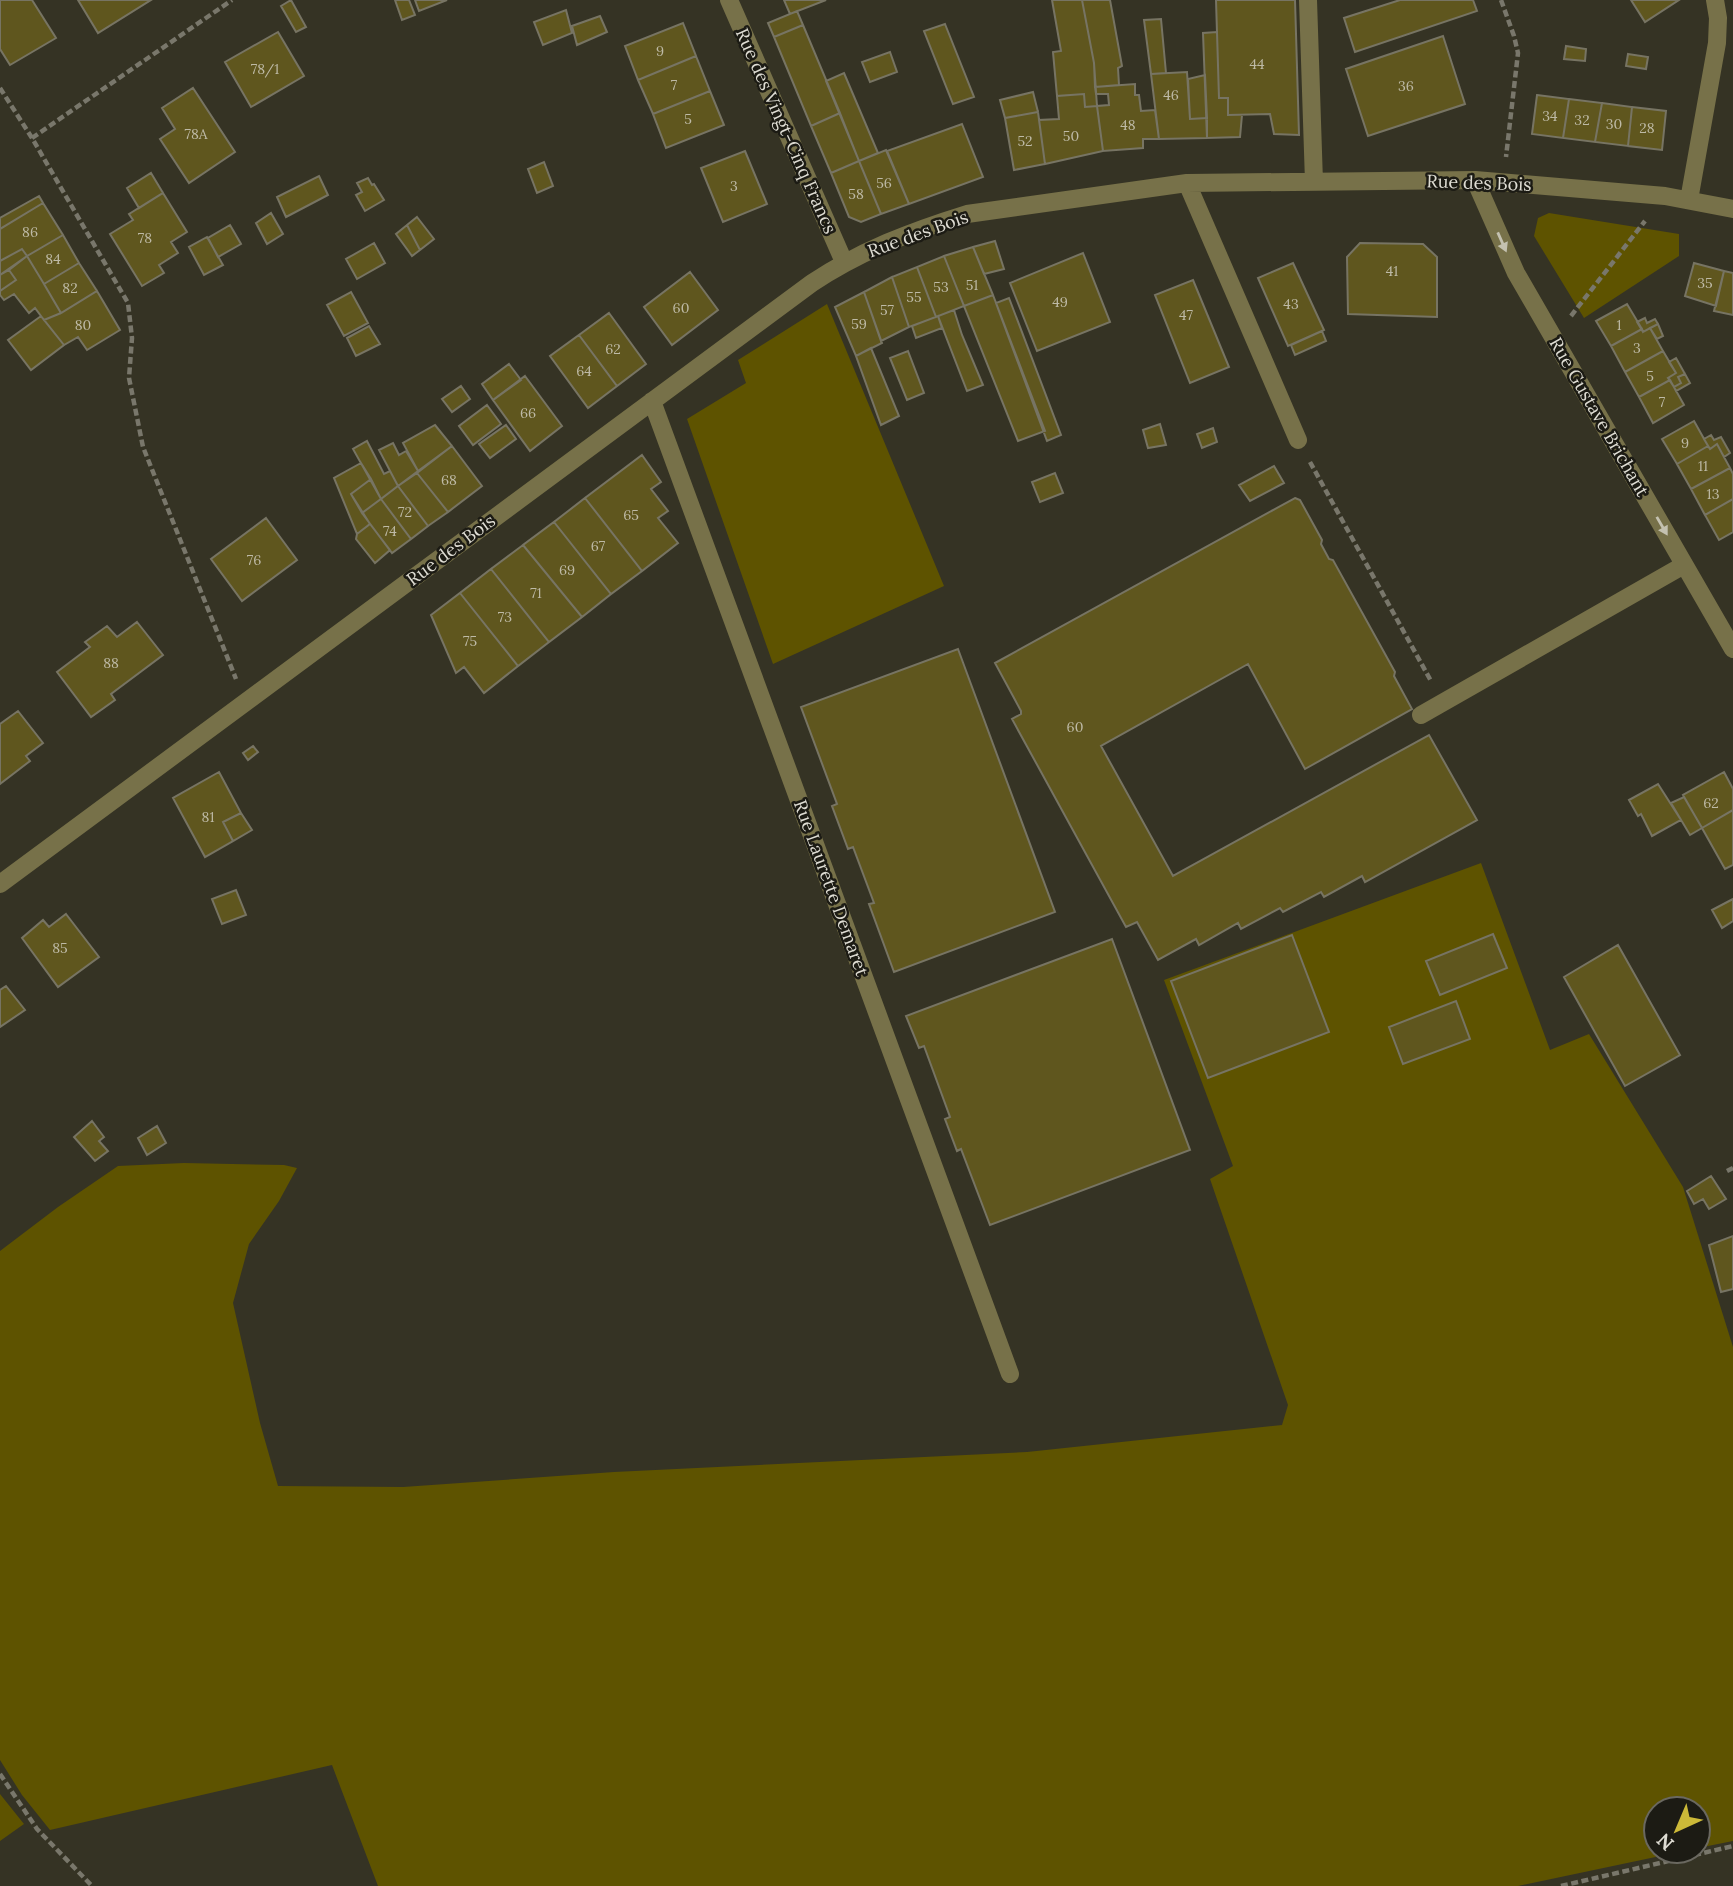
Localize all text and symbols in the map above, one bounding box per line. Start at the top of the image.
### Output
street label: Rue des Vingt-Cinq Francs [731,25,842,237]
house number: 9 [656,42,664,60]
house number: 44 [1249,55,1265,73]
house number: 78/1 [251,60,279,78]
house number: 7 [671,76,678,94]
house number: 36 [1398,77,1414,95]
house number: 46 [1163,86,1179,104]
house number: 34 [1542,107,1558,125]
house number: 5 [684,110,692,128]
house number: 32 [1574,111,1590,129]
house number: 30 [1606,115,1622,133]
house number: 48 [1120,116,1136,134]
house number: 28 [1639,119,1655,137]
house number: 78A [184,125,208,143]
house number: 50 [1063,127,1079,145]
house number: 52 [1017,132,1033,150]
street label: Rue des Bois [1426,169,1532,196]
house number: 56 [876,174,892,192]
house number: 3 [730,177,738,195]
house number: 58 [848,185,864,203]
street label: Rue des Bois [864,205,971,262]
house number: 86 [22,223,38,241]
house number: 78 [138,229,152,247]
one-way arrow [1497,232,1508,253]
house number: 84 [45,250,61,268]
house number: 41 [1386,262,1398,280]
house number: 35 [1697,274,1713,292]
house number: 51 [966,276,978,294]
house number: 53 [933,278,949,296]
house number: 82 [62,279,78,297]
house number: 55 [906,288,922,306]
house number: 49 [1052,293,1068,311]
house number: 43 [1283,295,1299,313]
house number: 60 [673,299,689,317]
house number: 57 [880,301,895,319]
house number: 47 [1179,306,1194,324]
house number: 59 [851,315,867,333]
house number: 80 [75,316,91,334]
house number: 1 [1616,316,1622,334]
street label: Rue Gustave Brichant [1544,333,1654,501]
house number: 3 [1633,339,1641,357]
house number: 62 [605,340,621,358]
house number: 64 [576,362,592,380]
house number: 5 [1646,367,1654,385]
house number: 7 [1659,393,1666,411]
house number: 66 [520,404,536,422]
house number: 9 [1681,434,1689,452]
house number: 11 [1698,457,1708,475]
house number: 68 [441,471,457,489]
house number: 13 [1707,485,1720,503]
house number: 72 [398,503,412,521]
house number: 65 [623,506,639,524]
street label: Rue des Bois [402,509,500,590]
one-way arrow [1655,516,1668,535]
house number: 74 [383,522,397,540]
house number: 67 [591,537,606,555]
house number: 76 [247,551,261,569]
house number: 69 [559,561,575,579]
house number: 71 [530,584,542,602]
house number: 73 [498,608,512,626]
house number: 75 [463,632,477,650]
house number: 88 [103,654,119,672]
house number: 60 [1067,718,1083,736]
house number: 62 [1703,794,1719,812]
street label: Rue Laurette Demaret [789,797,874,979]
house number: 81 [202,808,214,826]
house number: 85 [52,939,68,957]
north arrow [1642,1795,1712,1865]
text: N [1651,1828,1679,1856]

